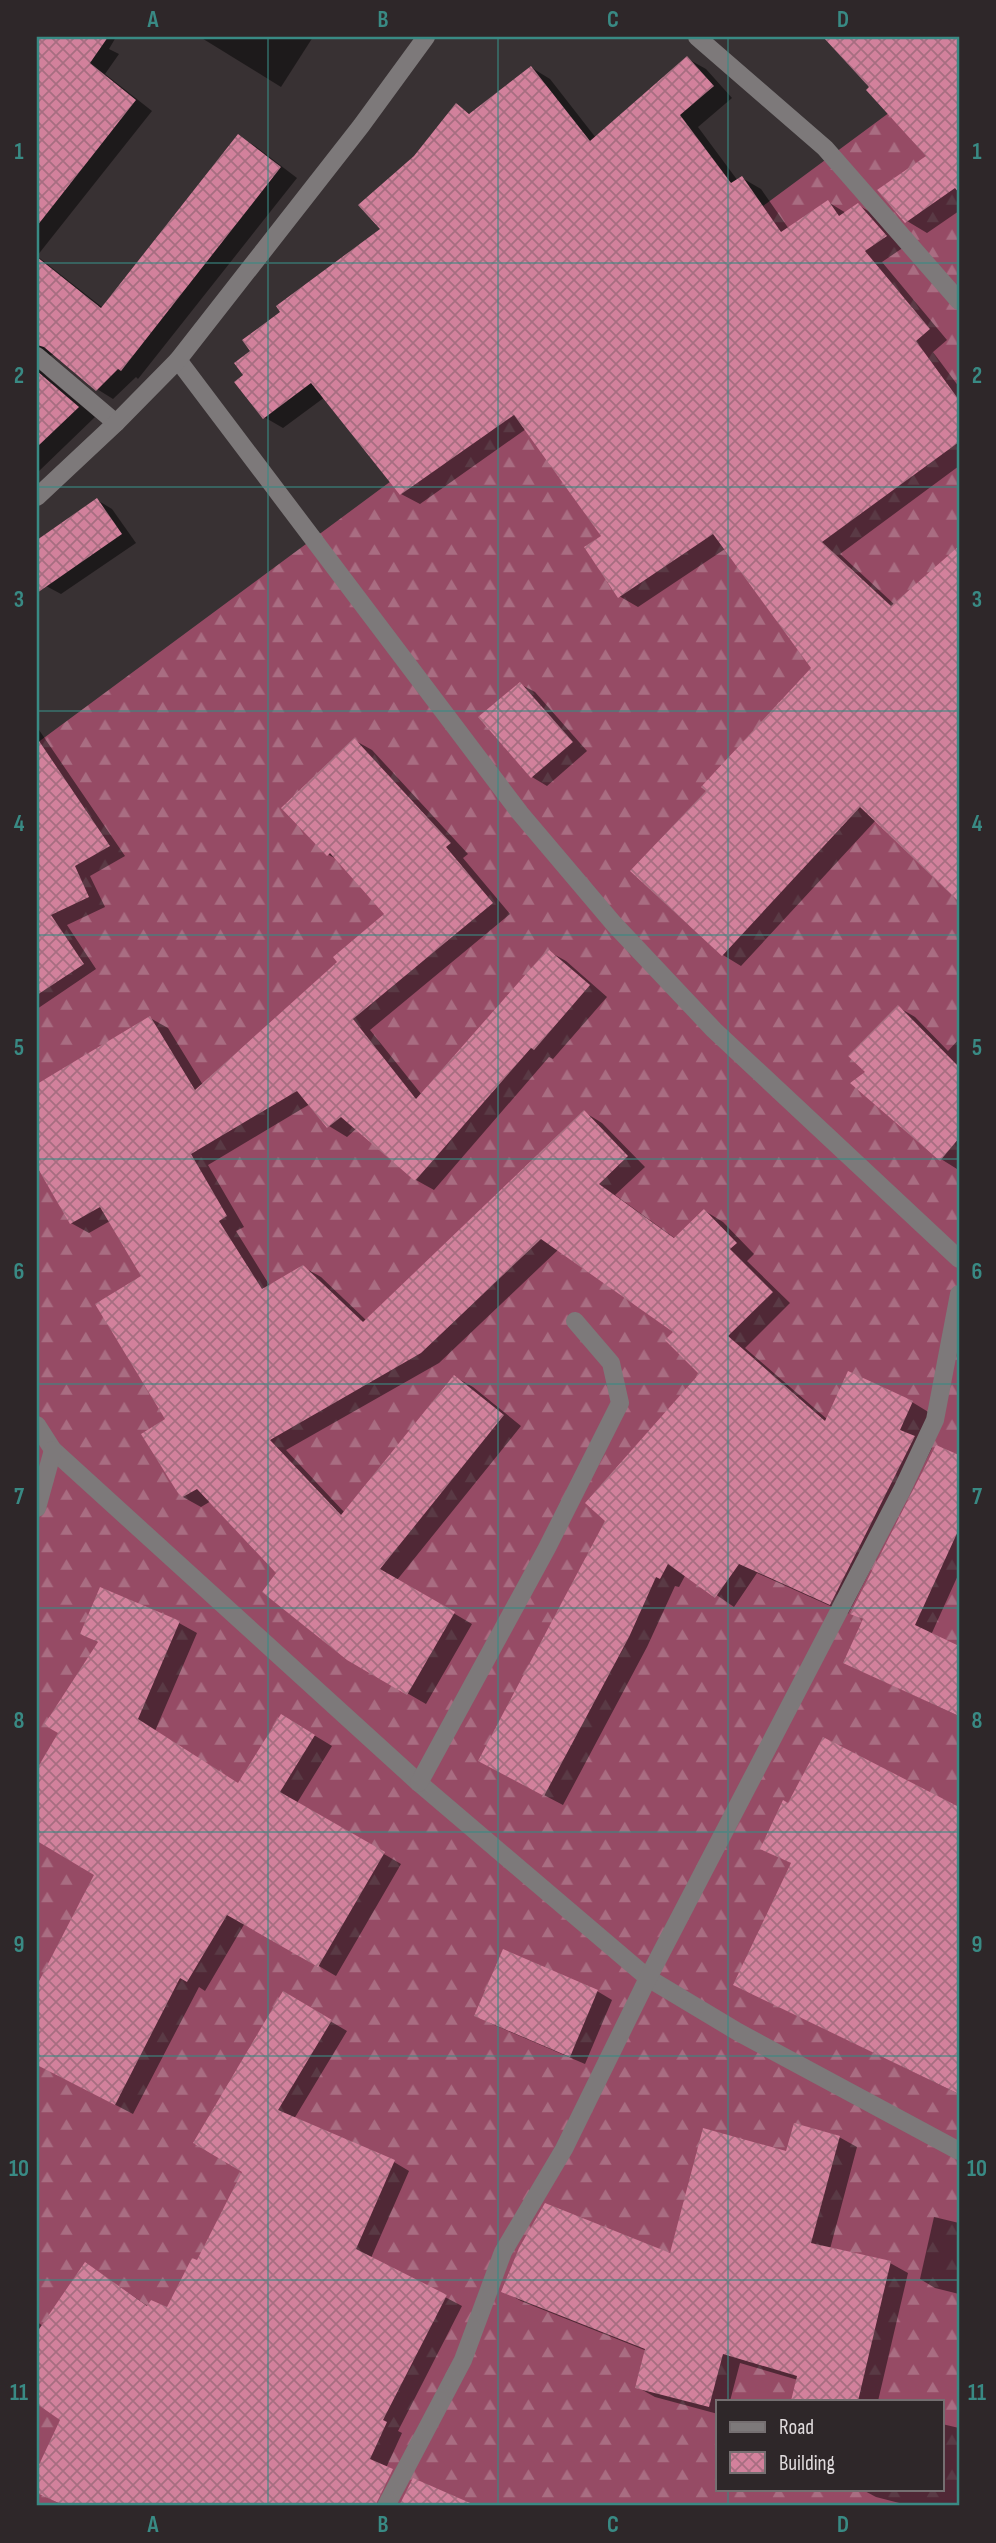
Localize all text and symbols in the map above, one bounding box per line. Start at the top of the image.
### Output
text: A [147,6,160,34]
text: B [378,6,389,34]
text: C [607,6,619,34]
text: D [837,6,849,34]
text: 1 [14,138,24,166]
text: 1 [972,138,982,166]
text: 2 [14,362,24,390]
text: 2 [972,362,982,390]
text: 3 [14,586,24,614]
text: 3 [972,586,982,614]
text: 4 [14,810,25,838]
text: 4 [972,810,983,838]
text: 5 [14,1034,24,1062]
text: 5 [972,1034,982,1062]
text: 6 [14,1258,24,1286]
text: 6 [972,1258,982,1286]
text: 7 [14,1483,24,1511]
text: 7 [972,1483,982,1511]
text: 8 [14,1707,25,1735]
text: 8 [972,1707,983,1735]
text: 9 [14,1931,24,1959]
text: 9 [972,1931,982,1959]
text: 10 [9,2155,29,2183]
text: 10 [967,2155,987,2183]
text: 11 [10,2379,28,2407]
text: 11 [968,2379,986,2407]
legend [716,2400,944,2490]
text: Road [779,2415,814,2440]
text: Building [779,2451,835,2476]
text: A [147,2511,160,2539]
text: B [378,2511,389,2539]
text: C [607,2511,619,2539]
text: D [837,2511,849,2539]

